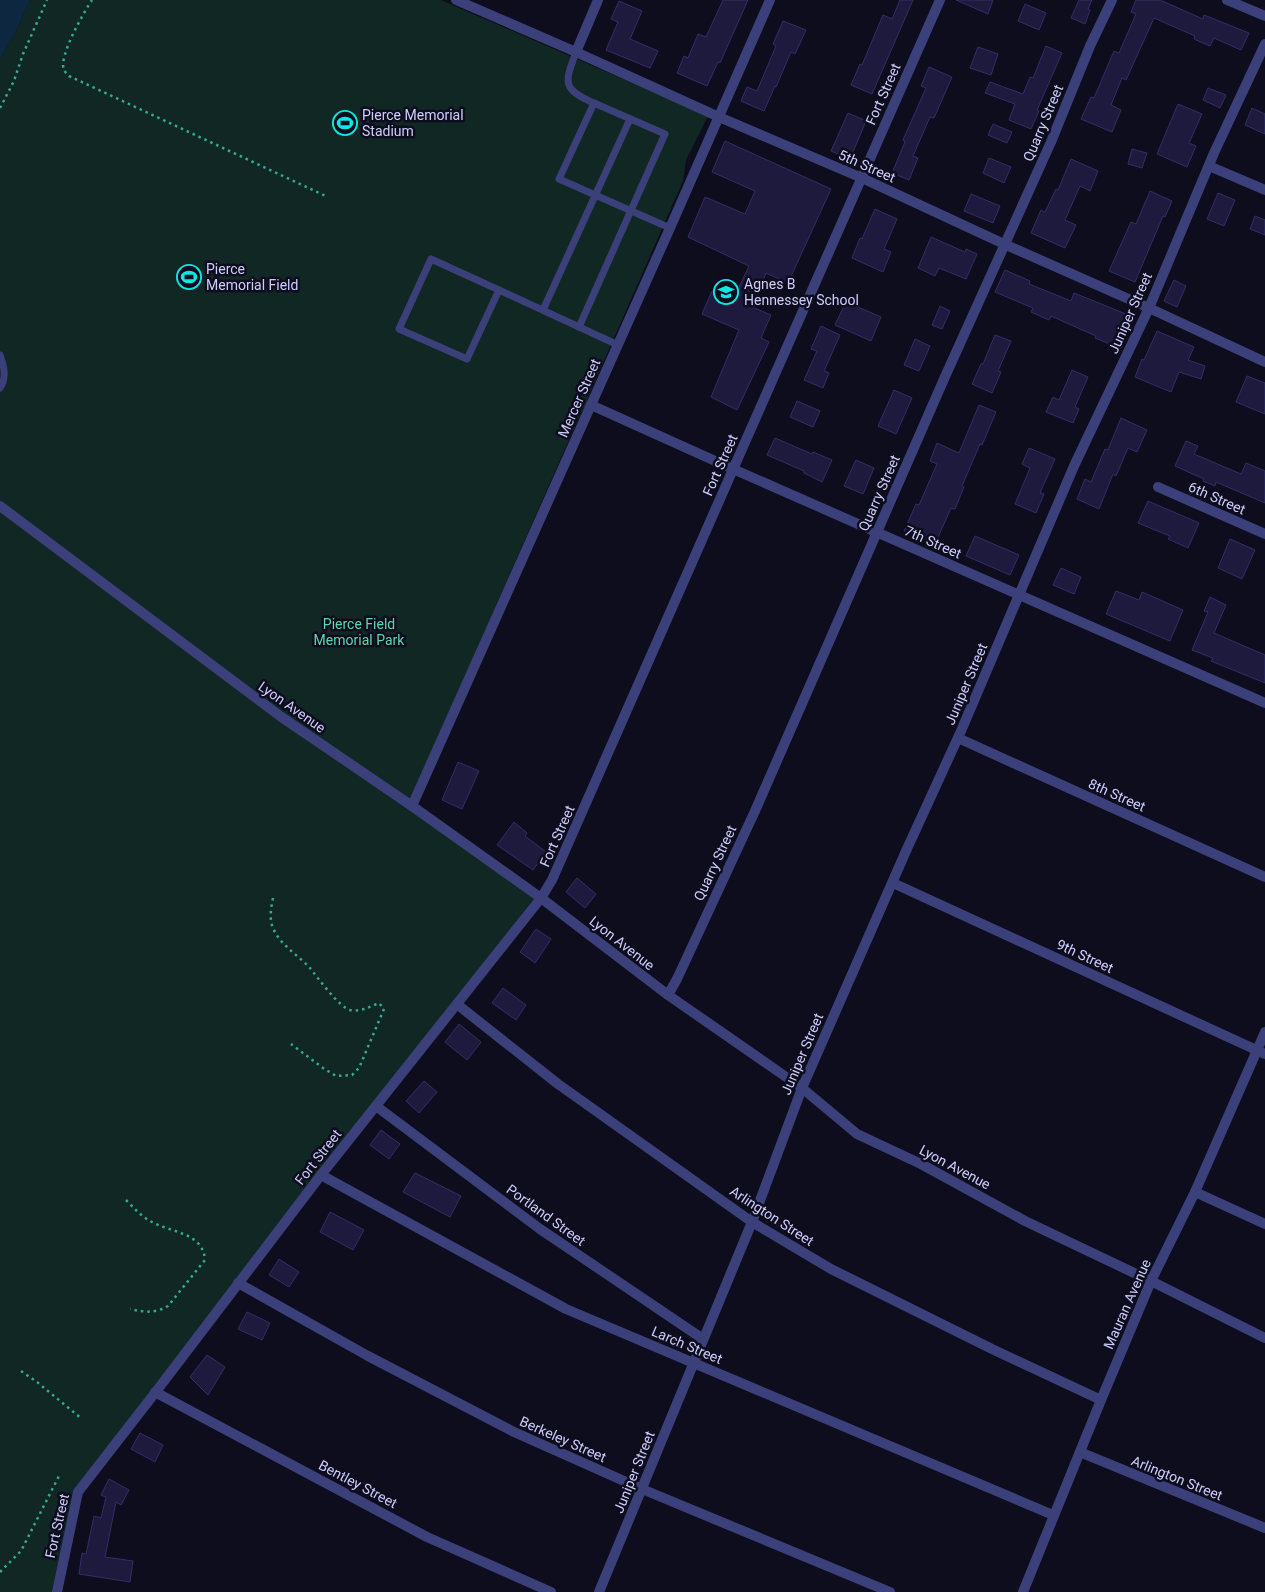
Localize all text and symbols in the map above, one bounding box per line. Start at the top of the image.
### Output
street label: Fort Street [862,60,904,127]
street label: Quarry Street [1020,82,1066,164]
place label: Pierce Memorial Stadium [362,107,464,139]
sports icon: Pierce Memorial Stadium [332,110,358,136]
street label: 5th Street [836,146,898,186]
place label: Pierce Memorial Field [206,261,298,293]
sports icon: Pierce Memorial Field [176,264,202,290]
street label: Juniper Street [1105,270,1155,356]
place label: Agnes B Hennessey School [744,276,859,308]
school or university icon: Agnes B Hennessey School [713,279,739,305]
street label: Mercer Street [555,356,604,440]
street label: Fort Street [699,431,741,498]
street label: Quarry Street [855,452,903,534]
street label: 6th Street [1186,478,1248,518]
street label: 7th Street [902,522,964,562]
park label: Pierce Field Memorial Park [314,616,405,648]
street label: Juniper Street [942,640,991,727]
street label: Lyon Avenue [255,678,329,736]
street label: 8th Street [1086,775,1148,815]
street label: Fort Street [536,802,578,869]
street label: Quarry Street [691,822,740,903]
street label: Lyon Avenue [586,913,658,973]
street label: 9th Street [1054,936,1116,976]
street label: Juniper Street [778,1010,827,1097]
street label: Fort Street [291,1126,345,1188]
street label: Lyon Avenue [917,1142,993,1192]
street label: Portland Street [503,1181,589,1249]
street label: Arlington Street [727,1183,817,1249]
street label: Mauran Avenue [1100,1257,1154,1351]
street label: Larch Street [649,1323,725,1367]
street label: Berkeley Street [517,1413,609,1465]
street label: Juniper Street [610,1428,658,1515]
street label: Arlington Street [1129,1452,1225,1504]
street label: Bentley Street [316,1457,400,1512]
street label: Fort Street [42,1492,72,1560]

